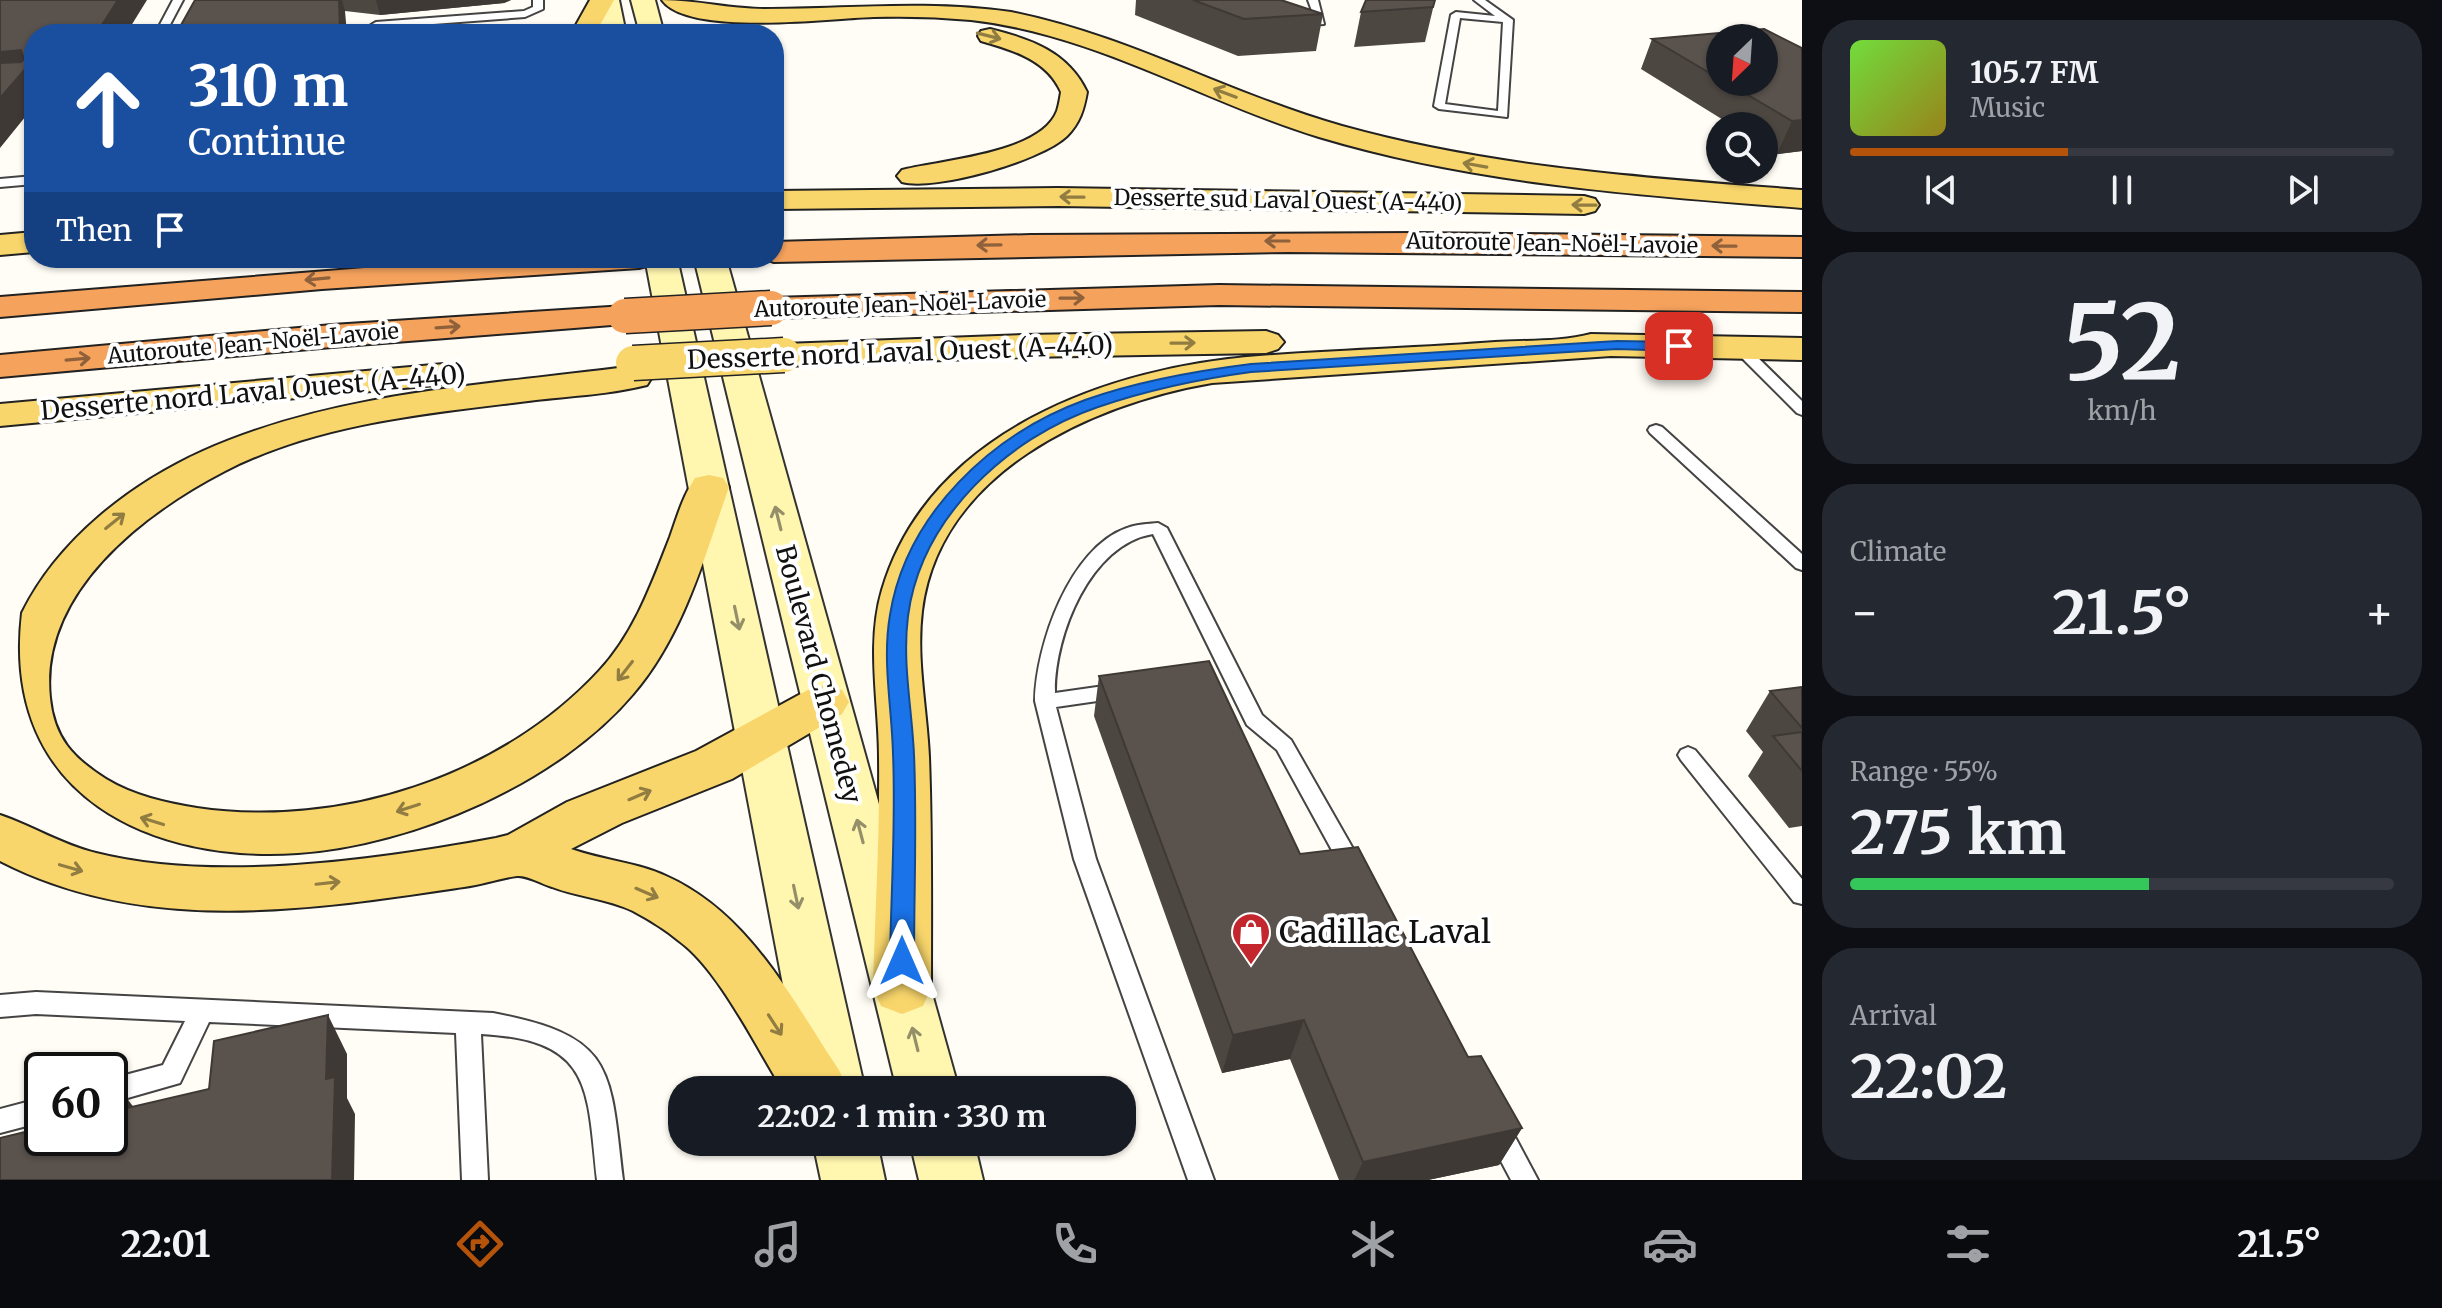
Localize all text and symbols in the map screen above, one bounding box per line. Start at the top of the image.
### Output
north arrow [1706,24,1778,96]
map controls [1706,24,1778,184]
one-way arrow [976,30,1002,45]
text: 310 m [188,51,348,121]
text: 105.7 FM [1970,53,2099,91]
icon: ahead [56,56,160,160]
one-way arrow [1213,85,1238,100]
text: Music [1970,91,2045,124]
button: search [1706,112,1778,184]
text: Continue [188,120,346,165]
one-way arrow [1462,156,1488,171]
icon: previous [1919,168,1963,212]
icon: pause [2100,168,2144,212]
icon: next [2281,168,2325,212]
street label: Desserte sud Laval Ouest (A-440) [1113,183,1463,217]
one-way arrow [1059,189,1086,205]
one-way arrow [1571,197,1598,213]
icon: arrive [148,208,192,252]
text: Then [56,211,132,249]
street label: Autoroute Jean-Noël-Lavoie [1405,226,1698,260]
one-way arrow [1264,233,1291,249]
one-way arrow [976,237,1003,252]
one-way arrow [1711,238,1738,253]
one-way arrow [304,272,331,287]
text: 52 [2063,277,2181,407]
street label: Autoroute Jean-Noël-Lavoie [752,285,1047,323]
one-way arrow [1058,291,1085,306]
pin [1645,312,1713,380]
street label: Autoroute Jean-Noël-Lavoie [105,316,400,370]
one-way arrow [434,319,461,334]
icon: arrive [1657,324,1701,368]
street label: Desserte nord Laval Ouest (A-440) [686,328,1114,376]
one-way arrow [1169,335,1196,351]
one-way arrow [64,351,91,366]
street label: Desserte nord Laval Ouest (A-440) [39,357,467,427]
text: km/h [2088,394,2156,427]
one-way arrow [769,506,784,532]
one-way arrow [105,512,125,530]
text: Climate [1850,535,1946,568]
street label: Boulevard Chomedey [769,541,870,808]
text: 21.5° [2052,575,2192,650]
text: − [1850,585,1879,640]
text: + [2365,585,2394,640]
one-way arrow [730,605,745,630]
one-way arrow [616,660,633,682]
text: Range · 55% [1850,755,1998,788]
one-way arrow [627,787,651,802]
text: 275 km [1850,795,2066,870]
one-way arrow [396,801,422,816]
one-way arrow [140,813,166,828]
one-way arrow [852,819,867,845]
one-way arrow [57,861,83,876]
one-way arrow [314,875,341,890]
one-way arrow [789,884,804,909]
one-way arrow [634,886,658,901]
shop icon: Cadillac Laval [1230,911,1272,966]
place label: Cadillac Laval [1279,912,1491,952]
position arrow [860,919,944,1003]
text: Arrival [1850,999,1937,1032]
one-way arrow [767,1013,783,1036]
one-way arrow [907,1026,922,1052]
text: 22:02 [1850,1039,2008,1114]
speed limit sign: 60 [24,1052,128,1156]
text: 22:02 · 1 min · 330 m [758,1097,1046,1135]
icon: directions [452,1216,508,1272]
icon: music [750,1216,806,1272]
icon: phone [1047,1216,1103,1272]
icon: climate [1345,1216,1401,1272]
icon: car [1642,1216,1698,1272]
icon: filters [1940,1216,1996,1272]
text: 22:01 [121,1222,211,1267]
text: 21.5° [2237,1222,2321,1267]

